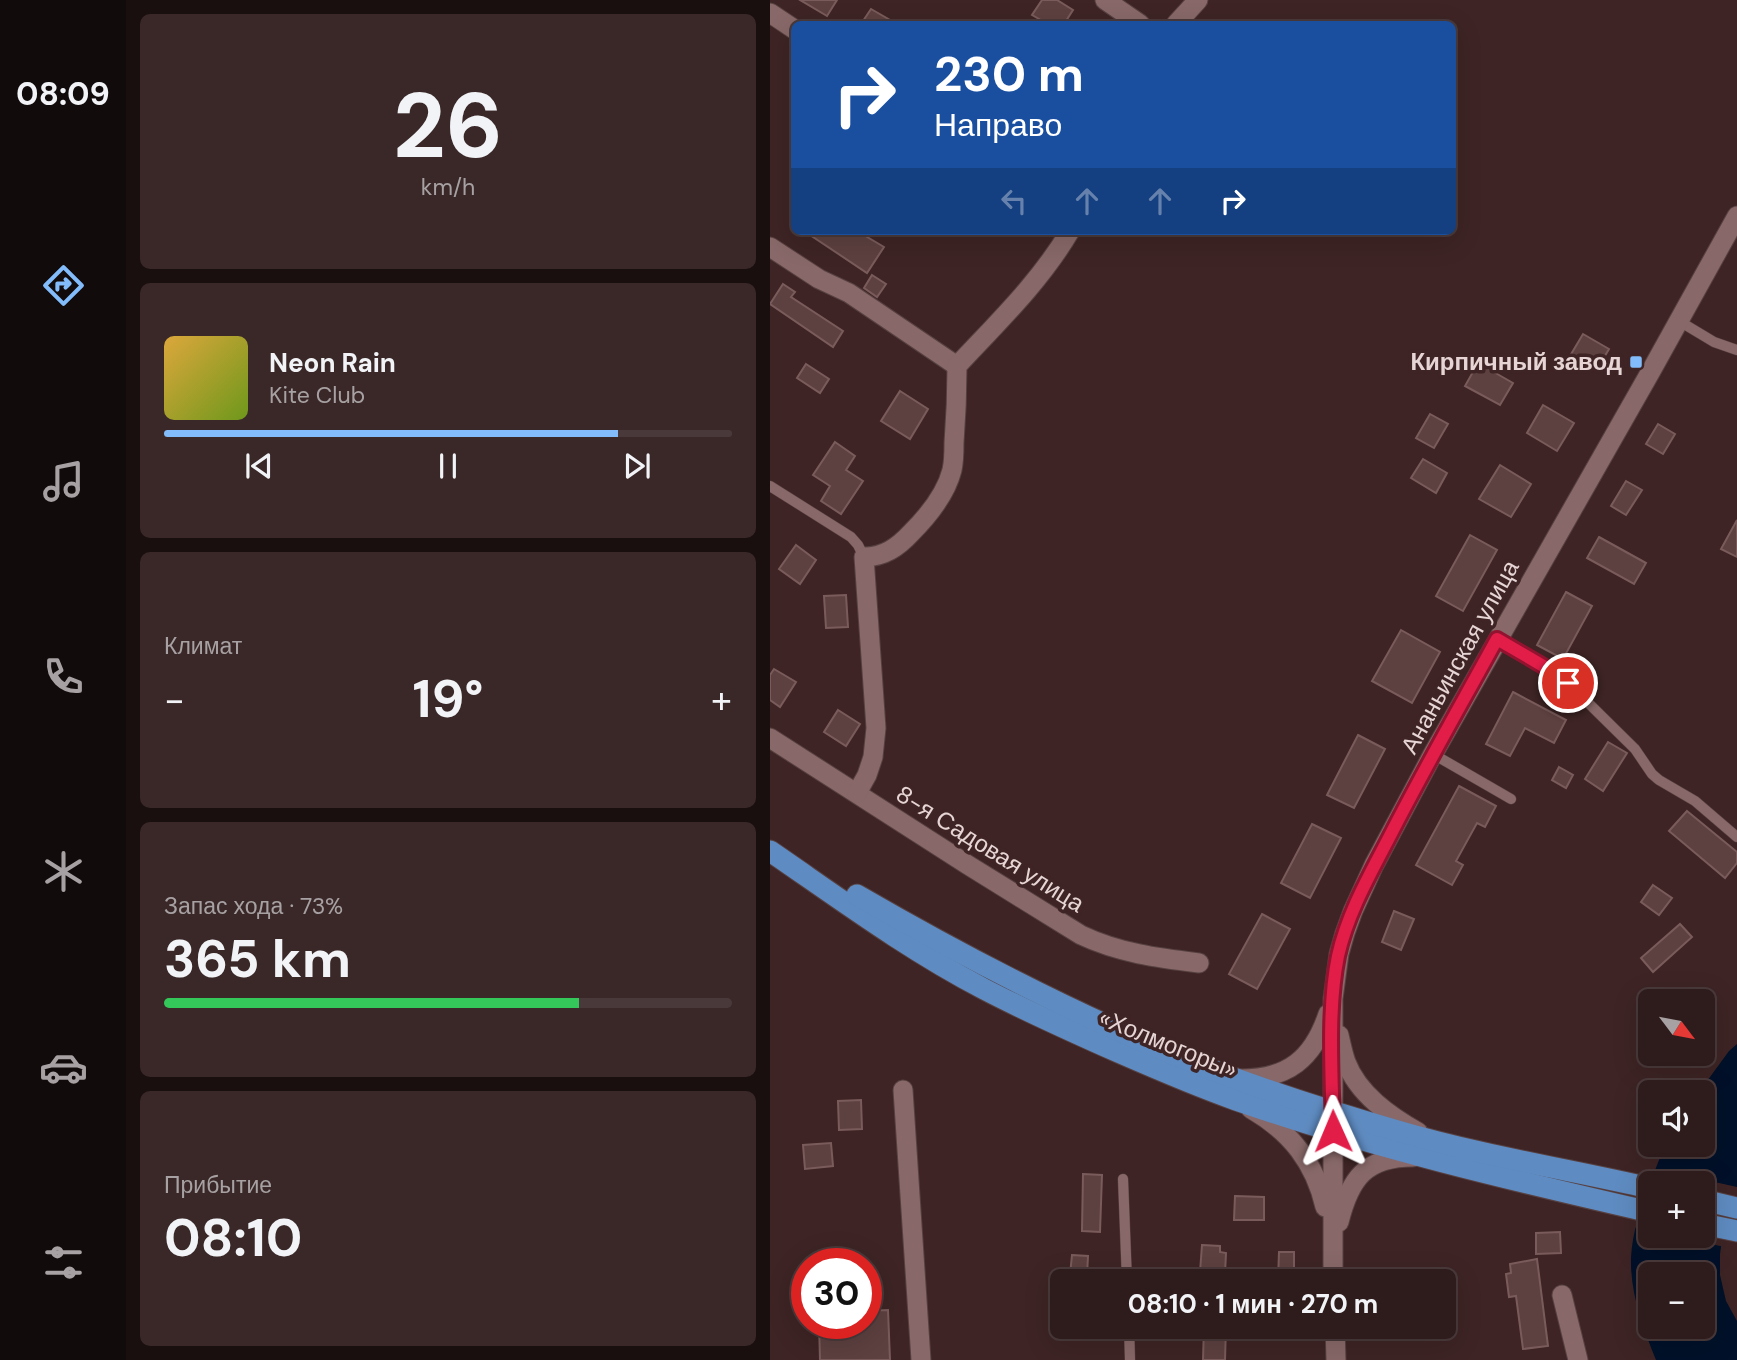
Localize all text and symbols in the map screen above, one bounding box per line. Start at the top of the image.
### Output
text: 230 m [934,42,1084,106]
icon: right [819,49,910,140]
text: 26 [393,67,503,185]
text: 08:09 [16,73,110,115]
text: Направо [934,104,1062,146]
text: km/h [421,172,475,202]
icon: left [995,182,1033,220]
icon: ahead [1068,182,1106,220]
icon: ahead [1141,182,1179,220]
icon: right [1214,182,1252,220]
icon: directions [39,261,88,310]
text: Neon Rain [269,346,396,380]
place label: Кирпичный завод [1410,346,1622,377]
marker: Кирпичный завод [1628,354,1644,370]
text: Kite Club [269,380,365,410]
icon: previous [240,447,278,485]
icon: pause [429,447,467,485]
icon: next [618,447,656,485]
icon: music [39,457,88,506]
street label: Ананьинская улица [1393,554,1526,759]
text: Климат [164,631,242,661]
icon: phone [39,652,88,701]
pin [1538,653,1598,713]
icon: arrive [1549,664,1587,702]
text: 19° [413,665,483,733]
text: − [164,675,185,725]
text: + [711,675,732,725]
street label: 8-я Садовая улица [890,778,1091,919]
icon: climate [39,847,88,896]
text: Запас хода · 73% [164,891,343,921]
text: 365 km [164,925,351,993]
north arrow [1638,989,1715,1066]
map controls [1638,989,1715,1339]
street label: «Холмогоры» [1095,1002,1242,1085]
icon: car [39,1043,88,1092]
button: sound [1638,1080,1715,1157]
position arrow [1296,1094,1370,1168]
text: Прибытие [164,1170,272,1200]
button: + [1638,1171,1715,1248]
text: 08:10 [164,1204,302,1272]
icon: filters [39,1238,88,1287]
speed limit sign: 30 [791,1248,882,1339]
button: − [1638,1262,1715,1339]
text: 08:10 · 1 мин · 270 m [1128,1287,1378,1321]

